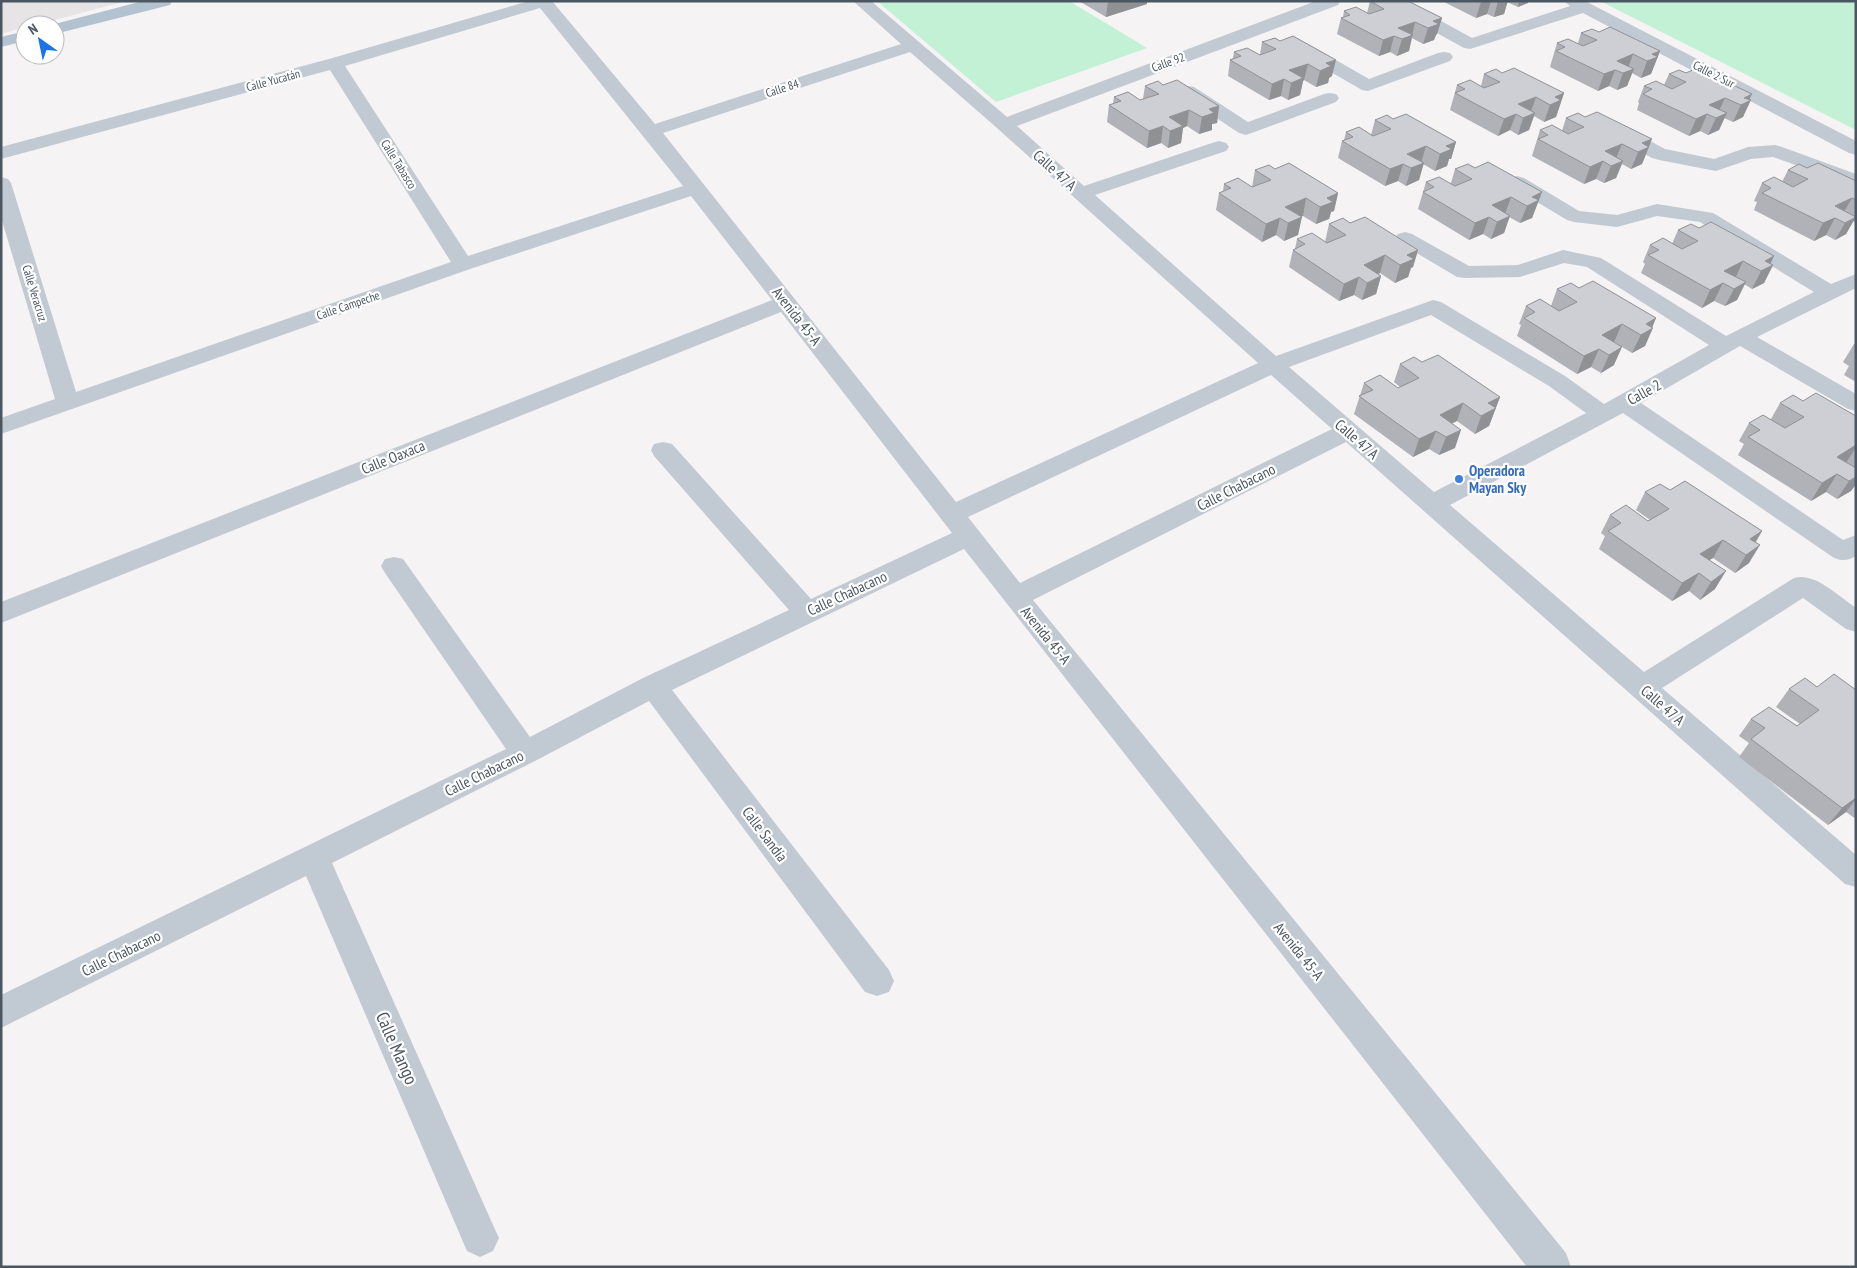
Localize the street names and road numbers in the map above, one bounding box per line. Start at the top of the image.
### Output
street label: Calle 92 [1149,49,1187,75]
street label: Calle 2 Sur [1691,57,1738,91]
street label: Calle Yucatán [244,66,302,94]
street label: Calle 84 [763,75,801,100]
street label: Calle Tabasco [378,137,420,191]
street label: Calle 47 A [1029,146,1081,195]
street label: Calle Veracruz [19,263,51,323]
street label: Avenida 45-A [768,283,826,350]
street label: Calle Campeche [314,287,382,323]
street label: Calle 2 [1624,375,1664,409]
street label: Calle 47 A [1331,415,1383,464]
street label: Calle Oaxaca [358,436,428,478]
street label: Calle Chabacano [1194,459,1278,515]
street label: Calle Chabacano [804,566,890,620]
street label: Avenida 45-A [1017,602,1076,669]
street label: Calle 47 A [1637,681,1689,730]
street label: Calle Chabacano [441,746,527,800]
street label: Calle Sandía [738,803,792,865]
street label: Avenida 45-A [1270,918,1329,985]
street label: Calle Chabacano [78,926,164,980]
street label: Calle Mango [371,1008,423,1088]

